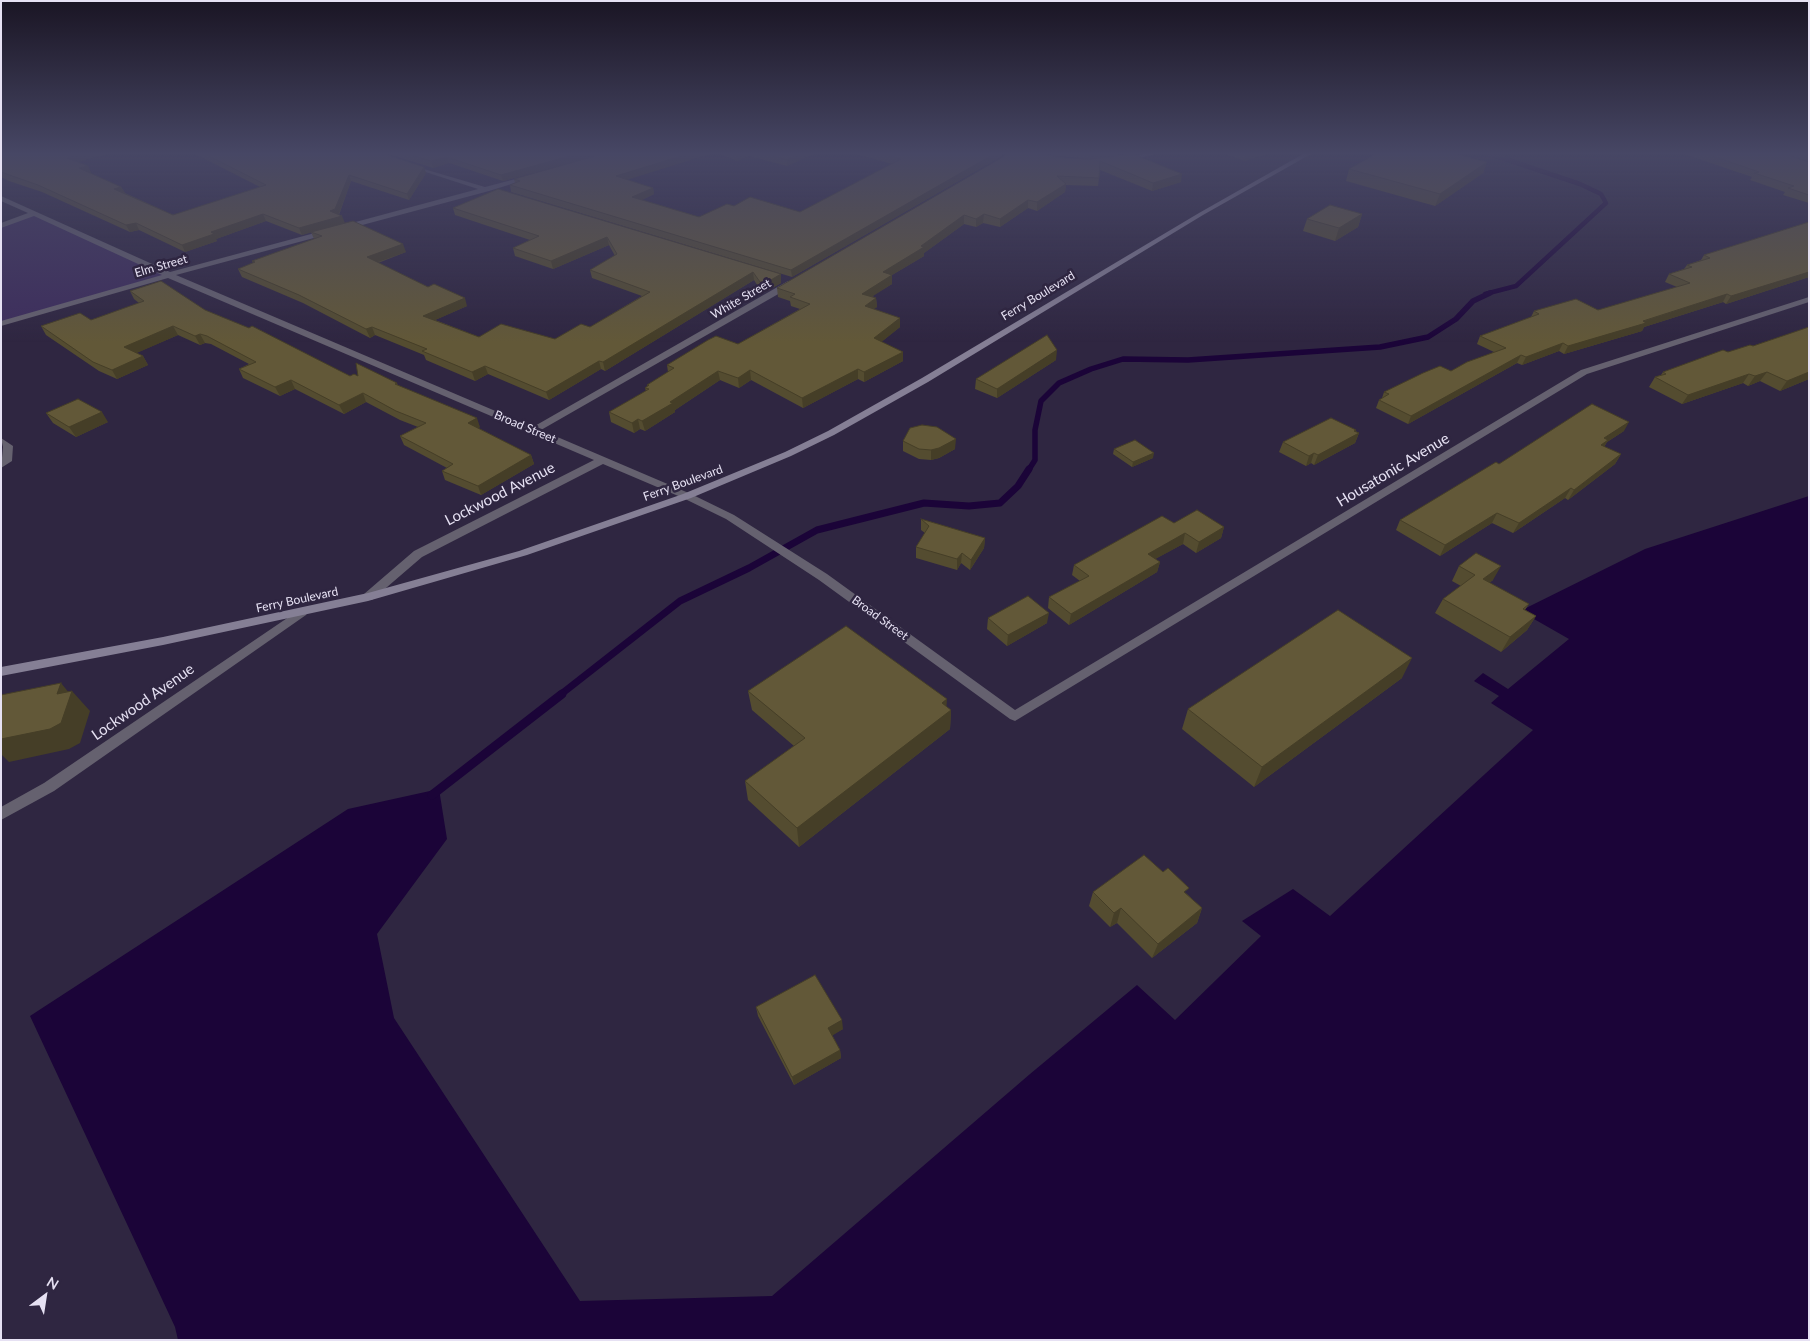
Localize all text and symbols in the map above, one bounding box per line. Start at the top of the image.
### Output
street label: Elm Street [133,252,189,280]
street label: Ferry Boulevard [998,268,1078,324]
street label: White Street [708,276,774,322]
street label: Broad Street [492,407,558,447]
street label: Housatonic Avenue [1333,429,1453,511]
street label: Lockwood Avenue [442,459,558,529]
street label: Ferry Boulevard [641,462,725,504]
street label: Ferry Boulevard [255,584,339,616]
street label: Broad Street [849,593,911,643]
street label: Lockwood Avenue [88,660,198,744]
north arrow [20,1271,70,1321]
text: N [44,1273,62,1293]

